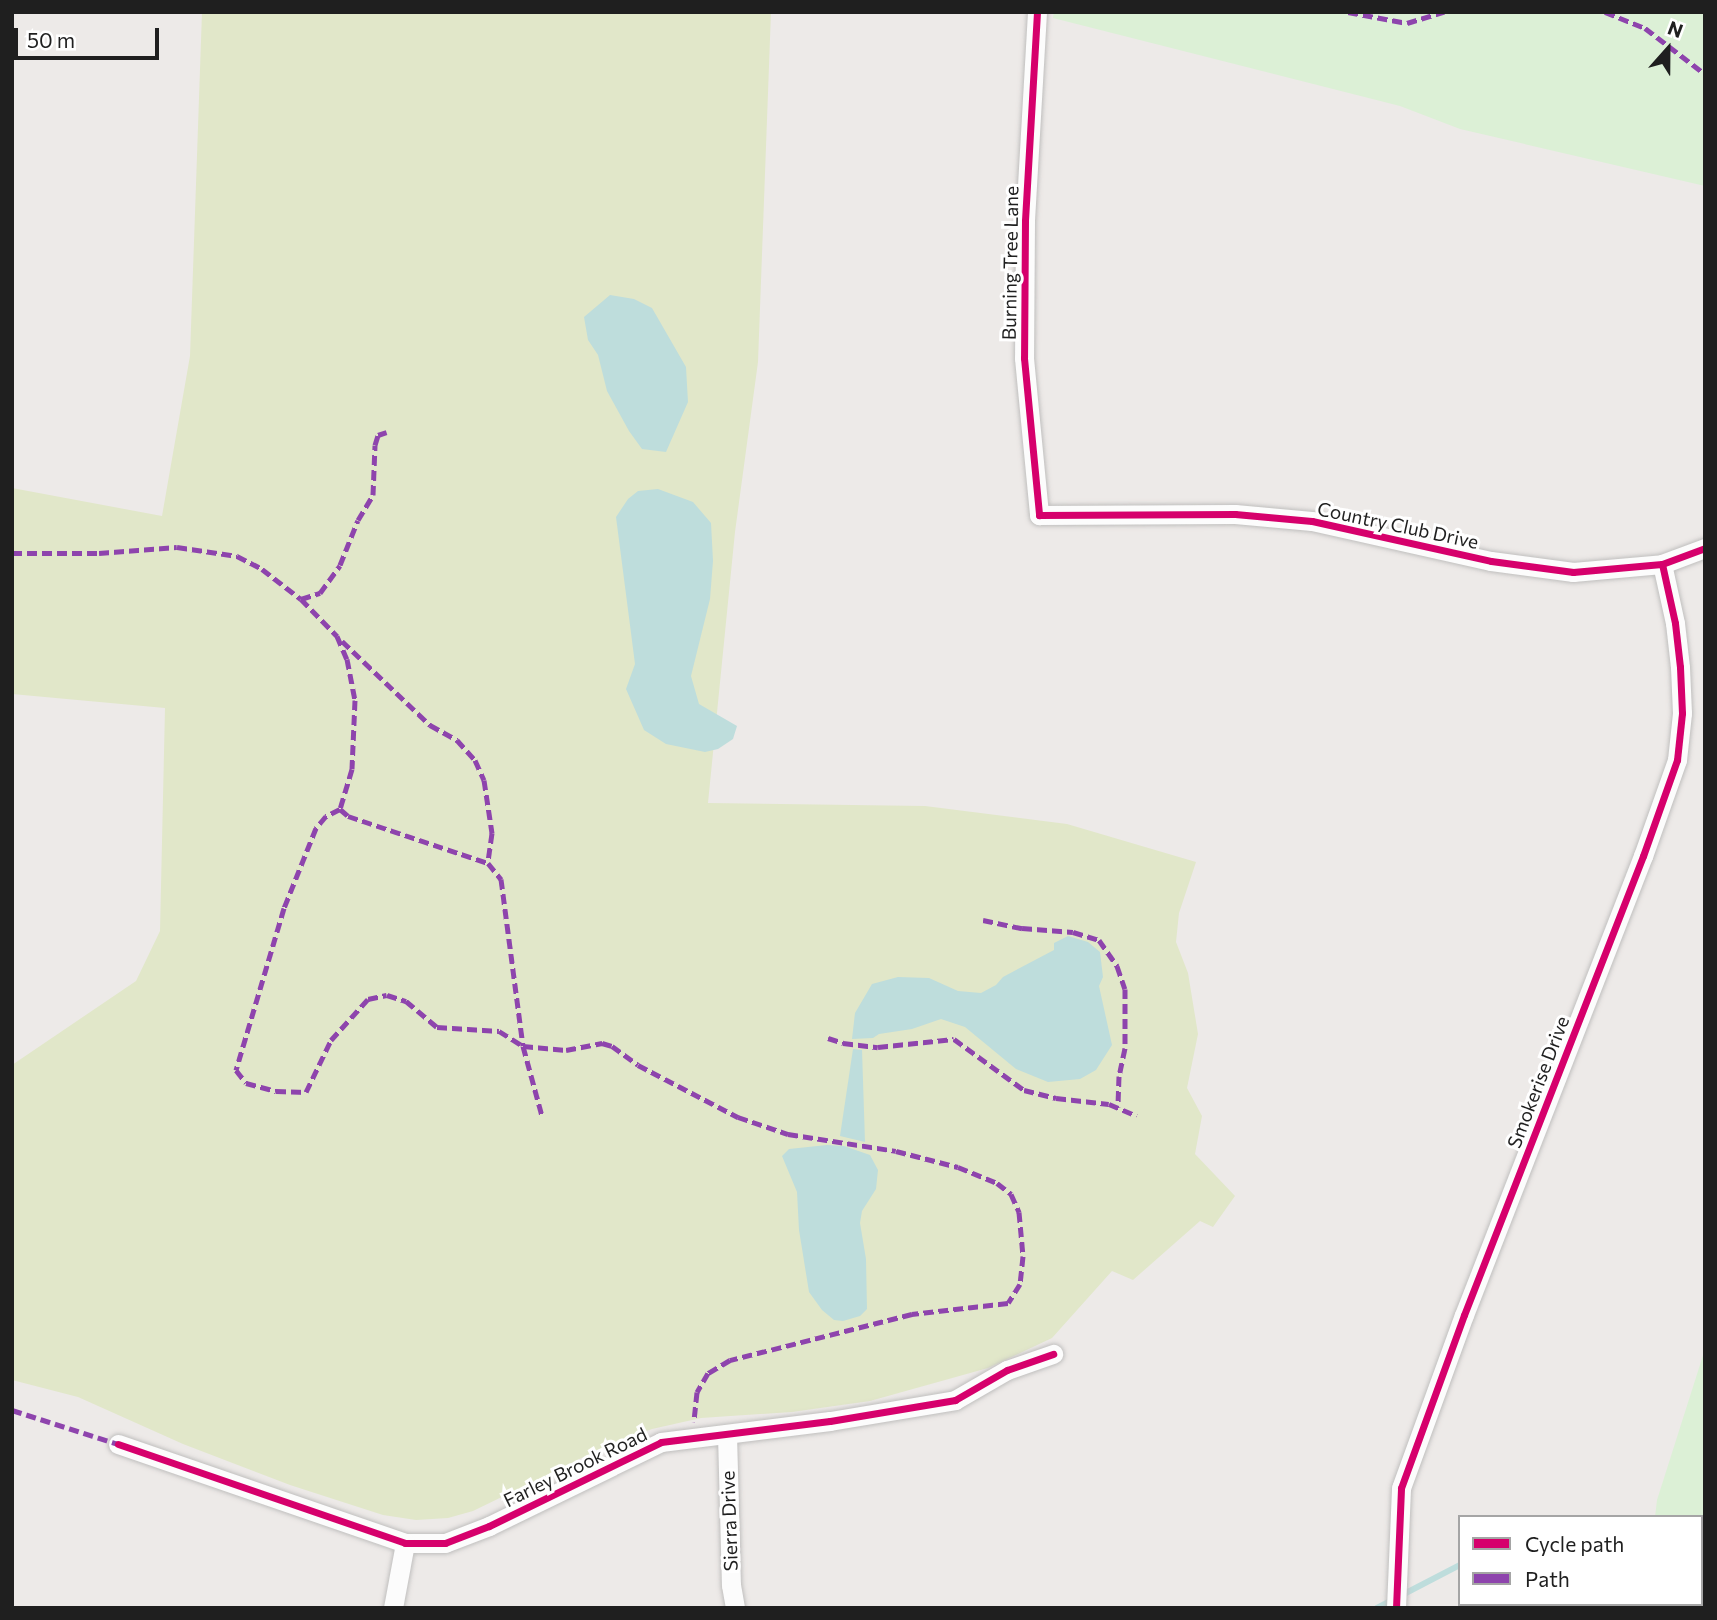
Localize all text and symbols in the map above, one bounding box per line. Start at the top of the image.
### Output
scale bar [18,14,163,58]
north arrow [1633,14,1703,84]
text: N [1665,16,1686,42]
text: 50 m [27,27,75,52]
street label: Burning Tree Lane [997,186,1023,340]
street label: Country Club Drive [1315,497,1481,553]
street label: Smokerise Drive [1502,1013,1574,1151]
street label: Farley Brook Road [500,1422,650,1512]
street label: Sierra Drive [716,1470,742,1572]
legend [1458,1515,1703,1606]
text: Cycle path [1525,1531,1624,1556]
text: Path [1525,1566,1570,1591]

